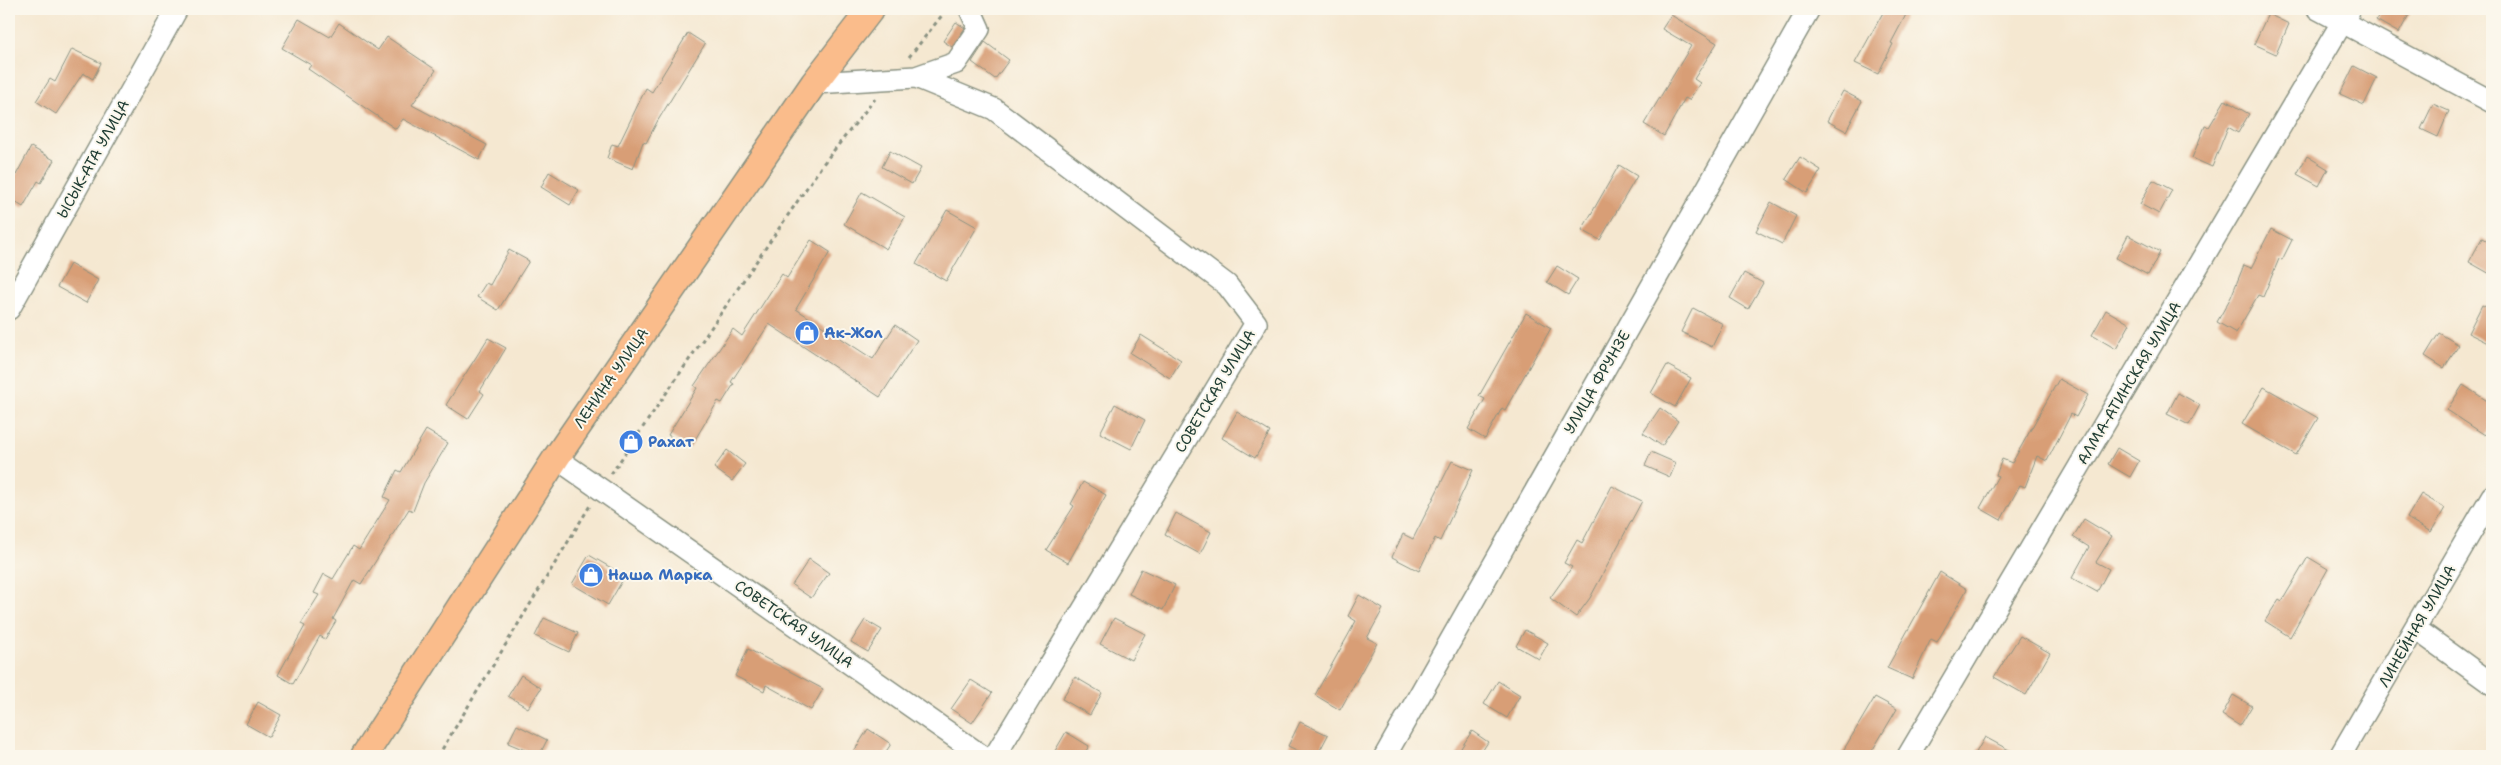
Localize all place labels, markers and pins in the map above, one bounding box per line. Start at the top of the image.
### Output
shop icon: Ак-Жол [794,320,820,346]
place label: Ак-Жол [824,323,883,343]
shop icon: Рахат [618,429,644,455]
place label: Рахат [648,432,694,452]
shop icon: Наша Марка [578,562,604,588]
place label: Наша Марка [608,565,713,585]

